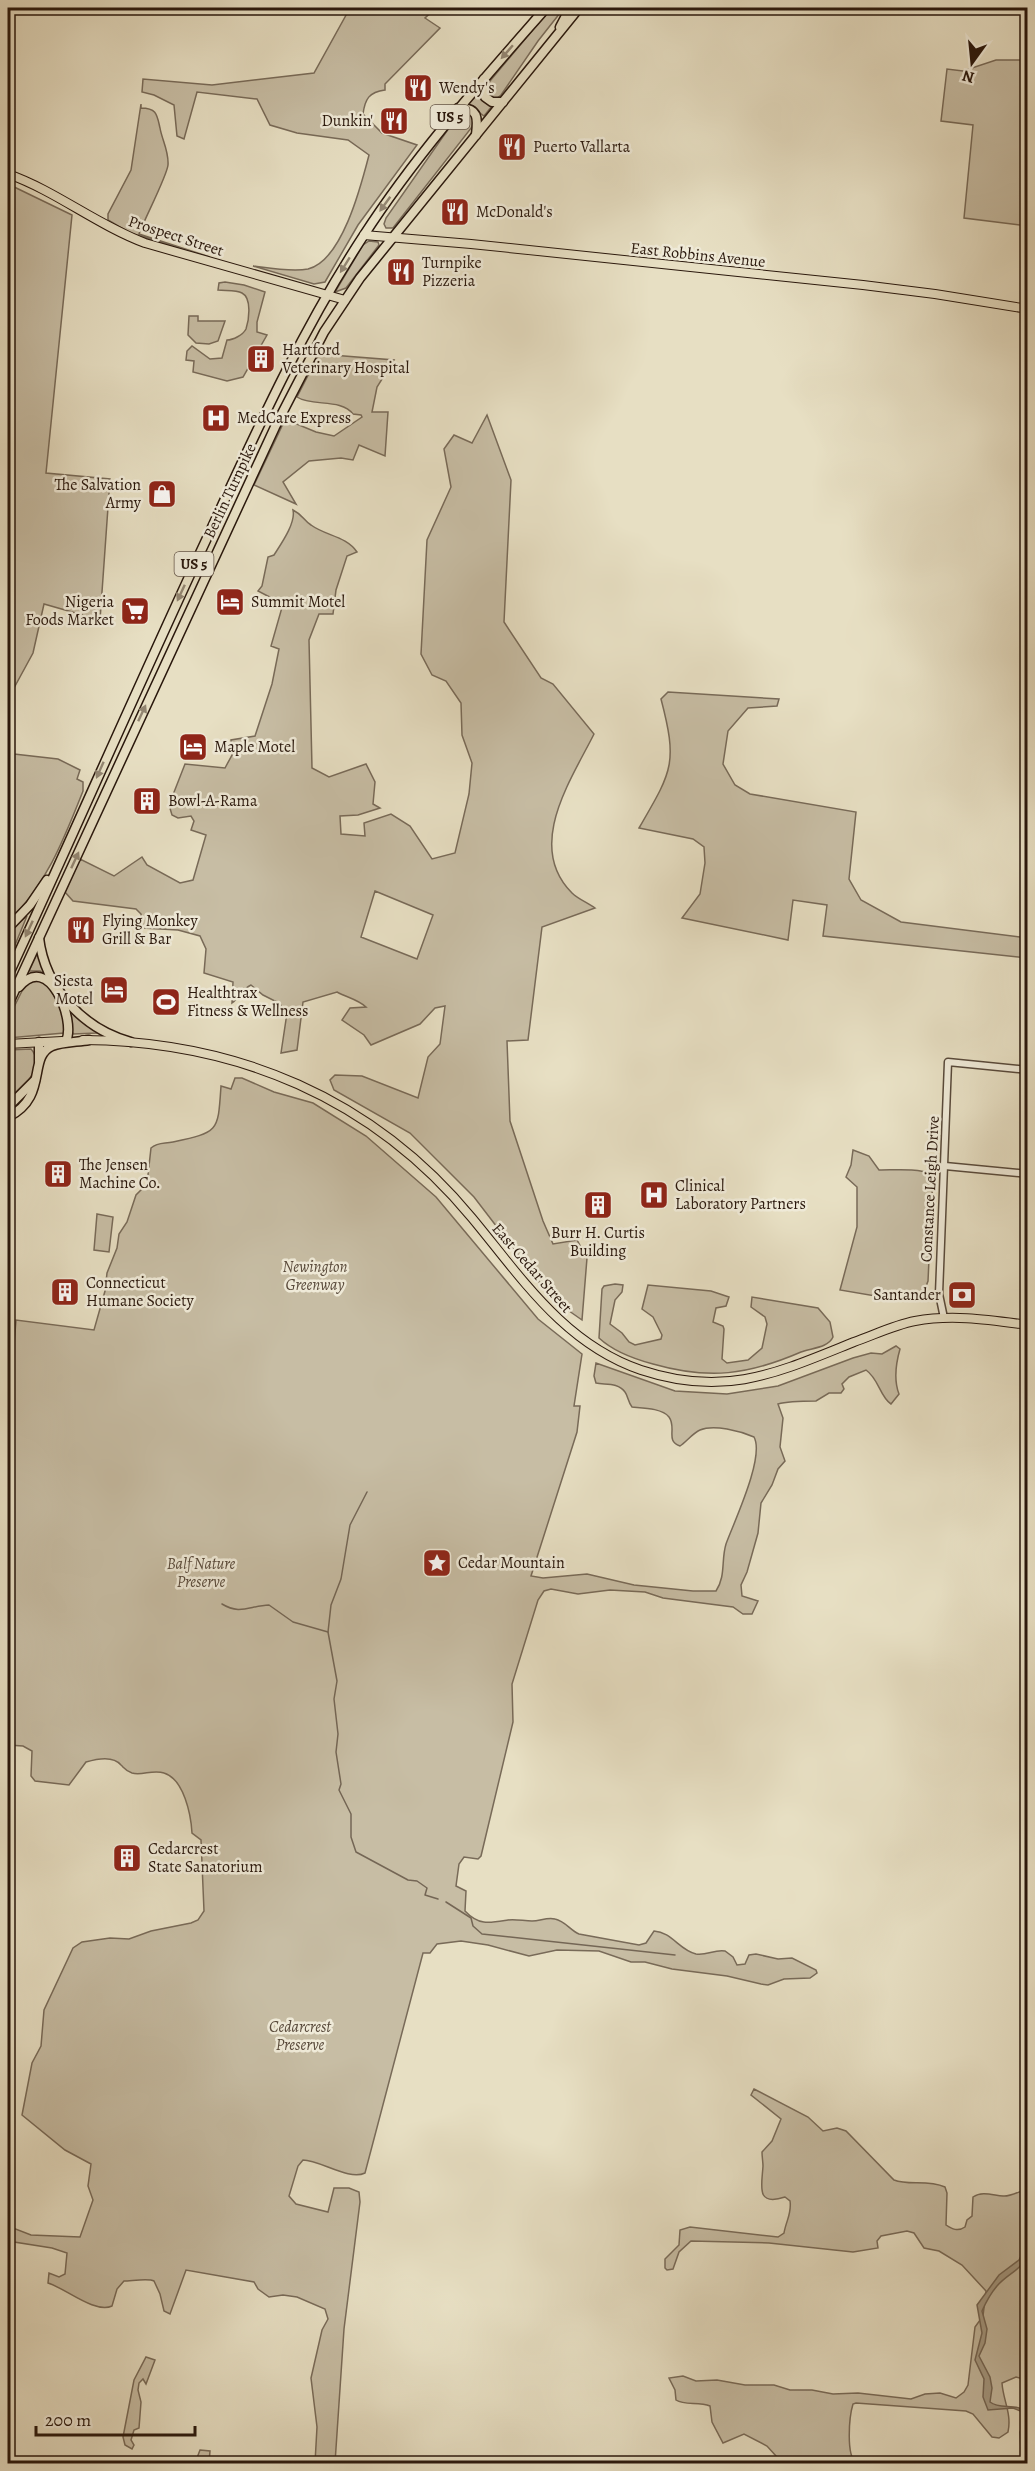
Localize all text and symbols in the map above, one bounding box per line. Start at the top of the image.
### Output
north arrow [942,33,1002,93]
one-way arrow [500,44,514,59]
text: N [960,64,977,89]
restaurant icon: Wendy's [402,72,434,104]
place label: Wendy's [438,77,495,99]
restaurant icon: Dunkin' [378,105,410,137]
road number: US 5 [430,105,470,129]
place label: Dunkin' [322,110,373,132]
restaurant icon: Puerto Vallarta [496,131,528,163]
place label: Puerto Vallarta [533,136,631,158]
one-way arrow [379,195,391,211]
restaurant icon: McDonald's [439,196,471,228]
place label: McDonald's [476,201,553,223]
street label: Prospect Street [125,210,227,262]
street label: East Robbins Avenue [629,237,767,273]
place label: Turnpike Pizzeria [422,252,482,292]
restaurant icon: Turnpike Pizzeria [385,256,417,288]
one-way arrow [339,257,350,273]
place label: Hartford Veterinary Hospital [281,339,410,379]
building icon: Hartford Veterinary Hospital [245,343,277,375]
hospital icon: MedCare Express [200,402,232,434]
place label: MedCare Express [237,407,351,429]
street label: Berlin Turnpike [198,440,262,542]
place label: The Salvation Army [54,474,142,514]
shop icon: The Salvation Army [146,478,178,510]
road number: US 5 [174,552,214,576]
one-way arrow [177,585,186,602]
hotel icon: Summit Motel [214,586,246,618]
place label: Nigeria Foods Market [25,591,115,631]
place label: Summit Motel [251,591,345,613]
supermarket icon: Nigeria Foods Market [119,595,151,627]
one-way arrow [138,705,147,722]
hotel icon: Maple Motel [177,731,209,763]
place label: Maple Motel [214,736,295,758]
one-way arrow [95,762,105,780]
building icon: Bowl-A-Rama [131,785,163,817]
place label: Bowl-A-Rama [168,790,258,812]
one-way arrow [70,852,79,869]
place label: Flying Monkey Grill & Bar [102,910,198,950]
restaurant icon: Flying Monkey Grill & Bar [65,914,97,946]
one-way arrow [24,920,34,938]
place label: Siesta Motel [54,970,94,1010]
hotel icon: Siesta Motel [98,974,130,1006]
place label: Healthtrax Fitness & Wellness [187,982,309,1022]
sports icon: Healthtrax Fitness & Wellness [150,986,182,1018]
street label: Constance Leigh Drive [915,1115,945,1263]
place label: The Jensen Machine Co. [79,1154,161,1194]
building icon: The Jensen Machine Co. [42,1158,74,1190]
place label: Clinical Laboratory Partners [675,1175,806,1215]
hospital icon: Clinical Laboratory Partners [638,1179,670,1211]
building icon: Burr H. Curtis Building [582,1189,614,1221]
street label: East Cedar Street [487,1218,577,1318]
place label: Burr H. Curtis Building [551,1222,645,1262]
park label: Newington Greenway [283,1256,347,1296]
place label: Connecticut Humane Society [86,1272,194,1312]
building icon: Connecticut Humane Society [49,1276,81,1308]
bank icon: Santander [946,1279,978,1311]
place label: Santander [873,1284,941,1306]
place icon: Cedar Mountain [421,1547,453,1579]
place label: Cedar Mountain [458,1552,565,1574]
park label: Balf Nature Preserve [167,1553,236,1593]
place label: Cedarcrest State Sanatorium [148,1838,263,1878]
building icon: Cedarcrest State Sanatorium [111,1842,143,1874]
park label: Cedarcrest Preserve [269,2016,332,2056]
scale bar [36,2399,195,2437]
text: 200 m [45,2408,91,2432]

